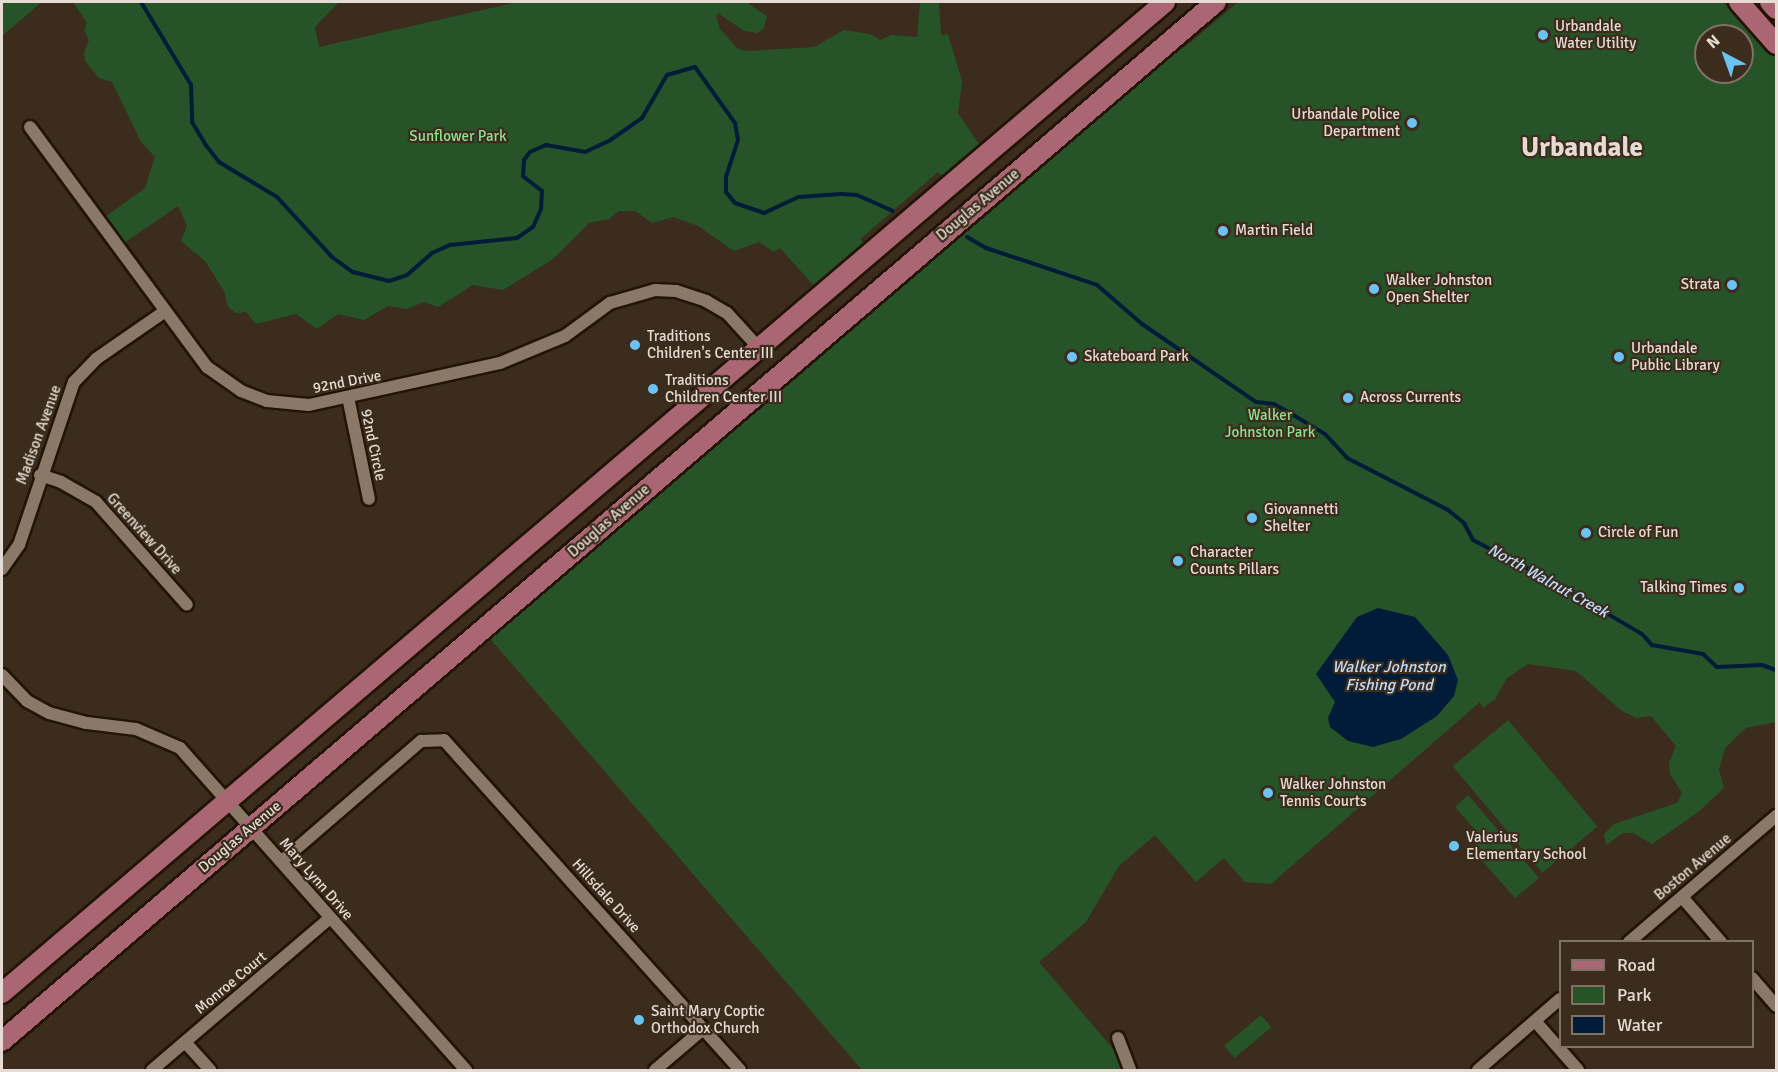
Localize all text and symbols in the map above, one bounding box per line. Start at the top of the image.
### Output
place label: Urbandale Water Utility [1555,17,1636,52]
north arrow [1694,24,1754,84]
marker: Urbandale Water Utility [1536,28,1550,42]
text: N [1703,31,1724,53]
place label: Urbandale Police Department [1291,105,1400,140]
marker: Urbandale Police Department [1405,116,1419,130]
park label: Sunflower Park [409,128,507,146]
district label: Urbandale [1521,132,1643,164]
street label: Douglas Avenue [933,165,1023,245]
place label: Martin Field [1235,222,1313,240]
marker: Martin Field [1216,224,1230,238]
place label: Walker Johnston Open Shelter [1386,271,1492,306]
place label: Strata [1681,276,1720,294]
marker: Strata [1725,278,1739,292]
marker: Walker Johnston Open Shelter [1367,282,1381,296]
place label: Traditions Children's Center III [647,327,774,362]
marker: Traditions Children's Center III [628,338,642,352]
place label: Urbandale Public Library [1631,339,1720,374]
place label: Skateboard Park [1084,348,1189,366]
marker: Skateboard Park [1065,350,1079,364]
marker: Urbandale Public Library [1612,350,1626,364]
street label: 92nd Drive [311,367,383,397]
place label: Traditions Children Center III [665,371,782,406]
marker: Traditions Children Center III [646,382,660,396]
street label: Madison Avenue [13,383,65,487]
place label: Across Currents [1360,389,1461,407]
marker: Across Currents [1341,391,1355,405]
park label: Walker Johnston Park [1225,406,1315,441]
street label: 92nd Circle [357,408,389,482]
street label: Douglas Avenue [564,481,654,561]
street label: Greenview Drive [103,489,185,579]
place label: Giovannetti Shelter [1264,500,1338,535]
marker: Giovannetti Shelter [1245,511,1259,525]
place label: Circle of Fun [1598,524,1678,542]
marker: Circle of Fun [1579,526,1593,540]
water label: North Walnut Creek [1484,540,1612,622]
place label: Character Counts Pillars [1190,543,1279,578]
marker: Character Counts Pillars [1171,554,1185,568]
place label: Talking Times [1640,579,1727,597]
marker: Talking Times [1732,581,1746,595]
water label: Walker Johnston Fishing Pond [1332,657,1446,695]
place label: Walker Johnston Tennis Courts [1280,775,1386,810]
marker: Walker Johnston Tennis Courts [1261,786,1275,800]
street label: Douglas Avenue [195,797,285,877]
place label: Valerius Elementary School [1466,828,1587,863]
street label: Boston Avenue [1651,830,1735,904]
street label: Mary Lynn Drive [275,834,357,924]
marker: Valerius Elementary School [1447,839,1461,853]
street label: Hillsdale Drive [568,855,644,937]
legend [1559,940,1754,1048]
street label: Monroe Court [192,948,270,1018]
text: Road [1617,954,1656,976]
text: Park [1617,984,1652,1006]
place label: Saint Mary Coptic Orthodox Church [651,1002,765,1037]
marker: Saint Mary Coptic Orthodox Church [632,1013,646,1027]
text: Water [1617,1014,1662,1036]

